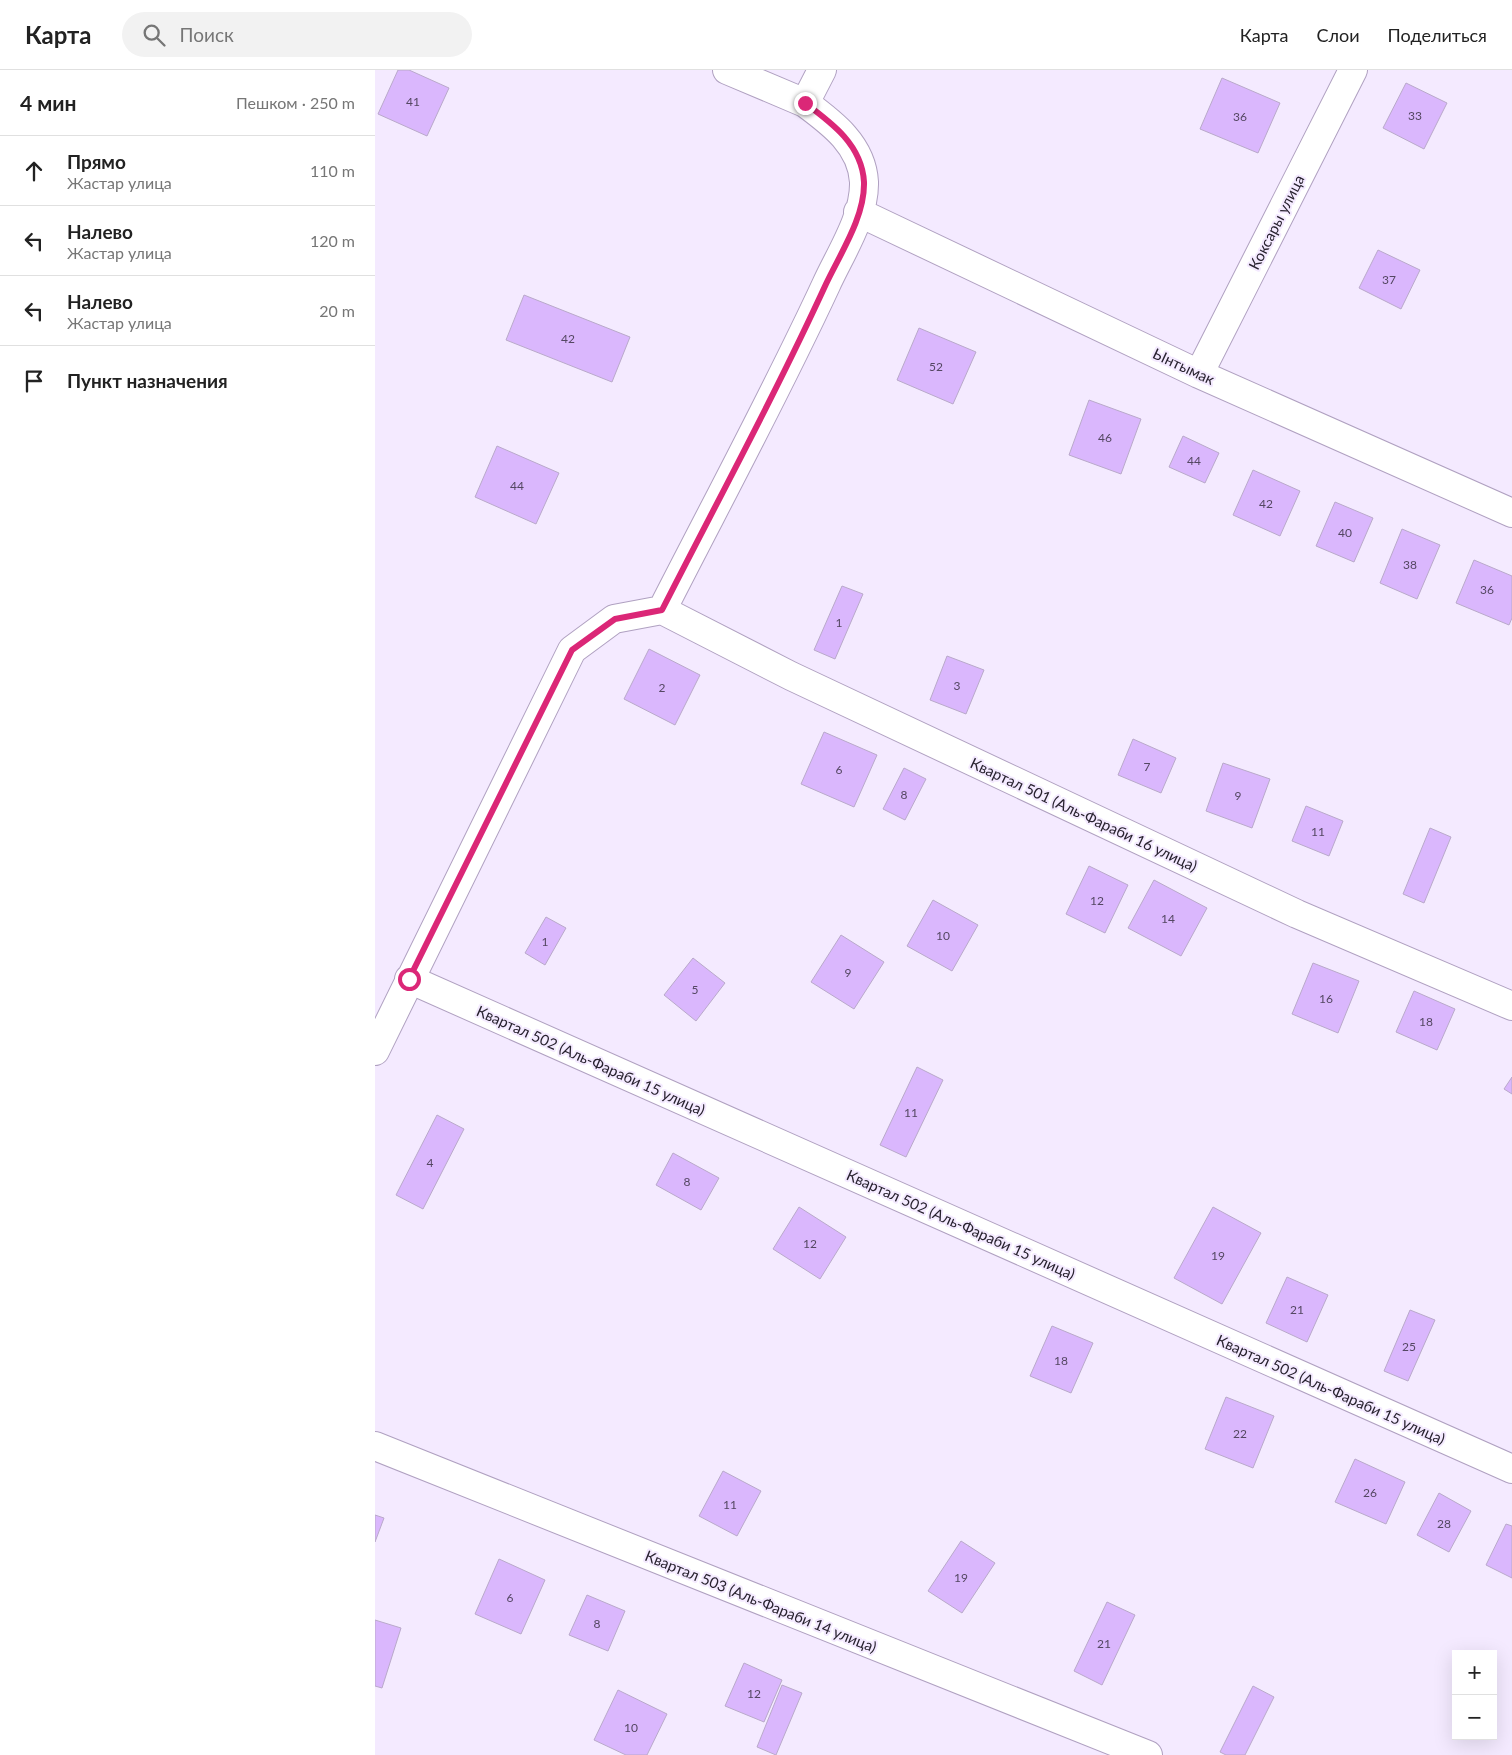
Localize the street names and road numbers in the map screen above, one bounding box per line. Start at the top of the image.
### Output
street label: Коксары улица [1244,172,1308,272]
street label: Ынтымак [1150,344,1218,388]
street label: Квартал 501 (Аль-Фараби 16 улица) [968,753,1200,875]
street label: Квартал 502 (Аль-Фараби 15 улица) [474,1001,708,1119]
street label: Квартал 502 (Аль-Фараби 15 улица) [844,1165,1078,1283]
street label: Квартал 502 (Аль-Фараби 15 улица) [1214,1330,1448,1448]
street label: Квартал 503 (Аль-Фараби 14 улица) [643,1546,879,1656]

